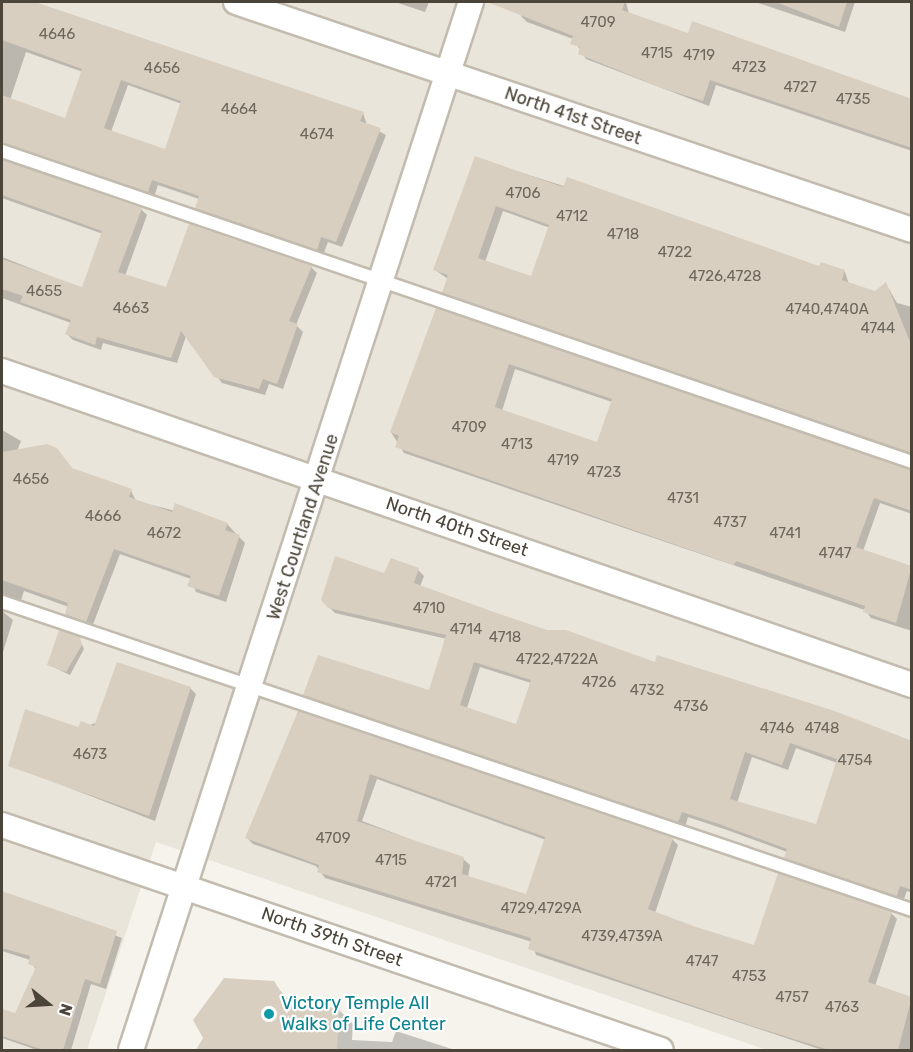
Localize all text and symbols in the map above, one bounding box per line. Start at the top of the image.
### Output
house number: 4709 [580,14,616,32]
house number: 4646 [39,26,75,44]
house number: 4715 [641,45,673,63]
house number: 4719 [683,47,715,65]
house number: 4723 [732,59,766,77]
house number: 4656 [144,60,180,78]
house number: 4727 [783,79,817,97]
street label: North 41st Street [502,82,644,150]
house number: 4735 [836,91,870,109]
house number: 4664 [221,101,257,119]
house number: 4674 [300,126,334,144]
house number: 4706 [505,185,541,203]
house number: 4712 [556,208,588,226]
house number: 4718 [607,226,639,244]
house number: 4722 [658,244,692,262]
house number: 4726,4728 [688,268,762,286]
house number: 4655 [26,283,62,301]
house number: 4663 [113,300,149,318]
house number: 4740,4740A [785,301,869,319]
house number: 4744 [861,320,895,338]
house number: 4709 [451,419,487,437]
street label: West Courtland Avenue [263,431,343,623]
house number: 4713 [501,436,533,454]
house number: 4719 [547,452,579,470]
house number: 4723 [587,464,621,482]
house number: 4656 [13,471,49,489]
house number: 4731 [667,490,699,508]
street label: North 40th Street [383,493,531,561]
house number: 4666 [85,508,121,526]
house number: 4737 [713,514,747,532]
house number: 4672 [147,525,181,543]
house number: 4741 [769,525,801,543]
house number: 4747 [819,545,851,563]
house number: 4710 [413,600,445,618]
house number: 4714 [450,621,482,639]
house number: 4718 [489,629,521,647]
house number: 4722,4722A [516,651,598,669]
house number: 4726 [582,674,616,692]
house number: 4732 [630,682,664,700]
house number: 4736 [674,698,708,716]
house number: 4746 [760,720,794,738]
house number: 4748 [804,720,840,738]
house number: 4673 [73,746,107,764]
house number: 4754 [838,752,872,770]
house number: 4709 [315,830,351,848]
house number: 4715 [375,852,407,870]
house number: 4721 [425,874,457,892]
house number: 4729,4729A [501,900,581,918]
street label: North 39th Street [259,903,405,971]
house number: 4739,4739A [581,928,663,946]
house number: 4747 [686,953,718,971]
house number: 4753 [732,968,766,986]
north arrow [18,974,78,1034]
house number: 4757 [775,989,809,1007]
place label: Victory Temple All Walks of Life Center [281,993,446,1036]
house number: 4763 [825,999,859,1017]
text: N [55,1001,76,1018]
marker: Victory Temple All Walks of Life Center [262,1007,276,1021]

